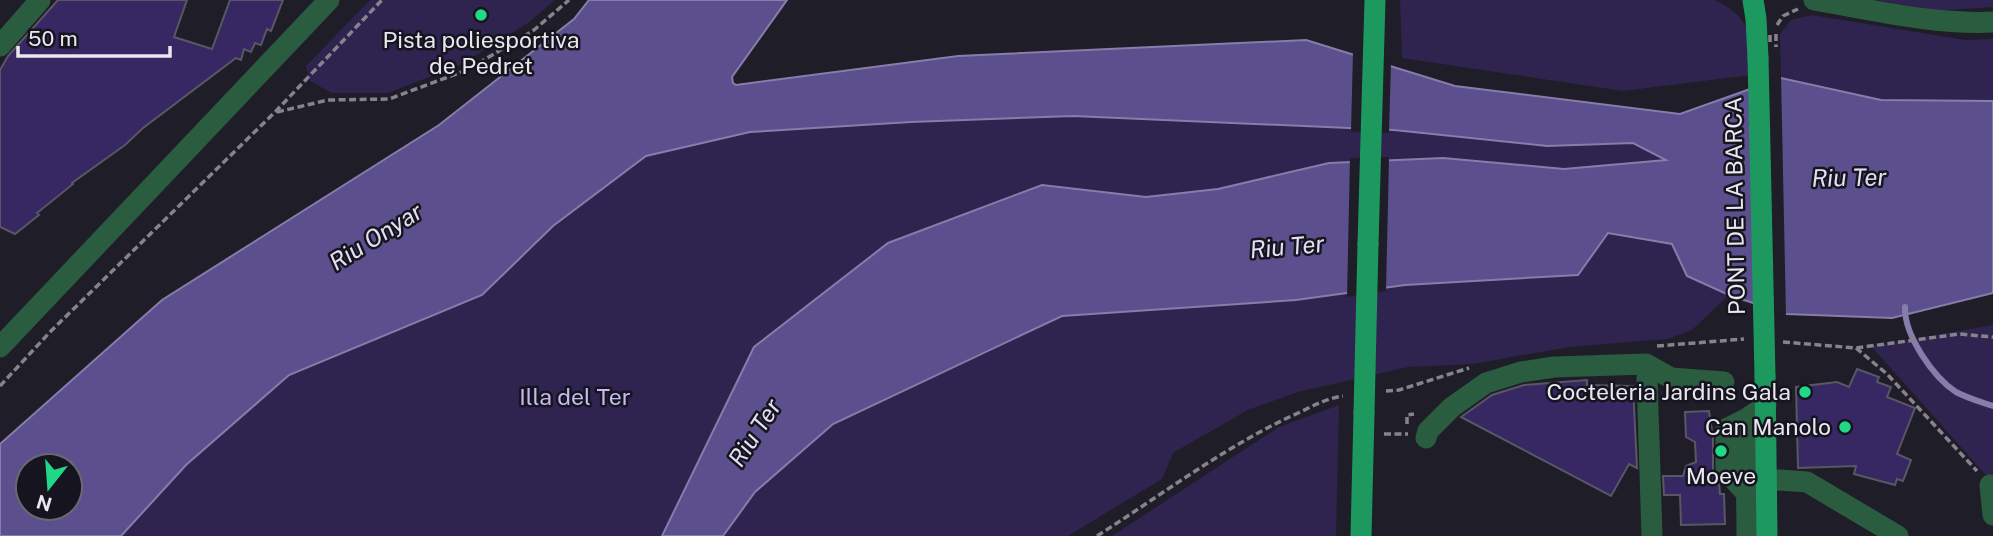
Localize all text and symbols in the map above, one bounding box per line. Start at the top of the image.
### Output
marker: Pista poliesportiva de Pedret [473,7,489,23]
scale bar [18,14,170,58]
text: 50 m [28,26,78,51]
place label: Pista poliesportiva de Pedret [383,26,579,79]
street label: PONT DE LA BARCA [1719,97,1750,315]
water label: Riu Ter [1811,162,1888,192]
water label: Riu Onyar [324,196,428,276]
water label: Riu Ter [1248,229,1326,263]
place label: Cocteleria Jardins Gala [1547,378,1791,405]
park label: Illa del Ter [519,383,631,410]
marker: Cocteleria Jardins Gala [1797,384,1813,400]
water label: Riu Ter [722,393,787,471]
place label: Can Manolo [1705,413,1831,440]
marker: Can Manolo [1837,419,1853,435]
marker: Moeve [1713,443,1729,459]
north arrow [14,452,84,522]
place label: Moeve [1686,462,1756,489]
text: N [34,491,54,516]

